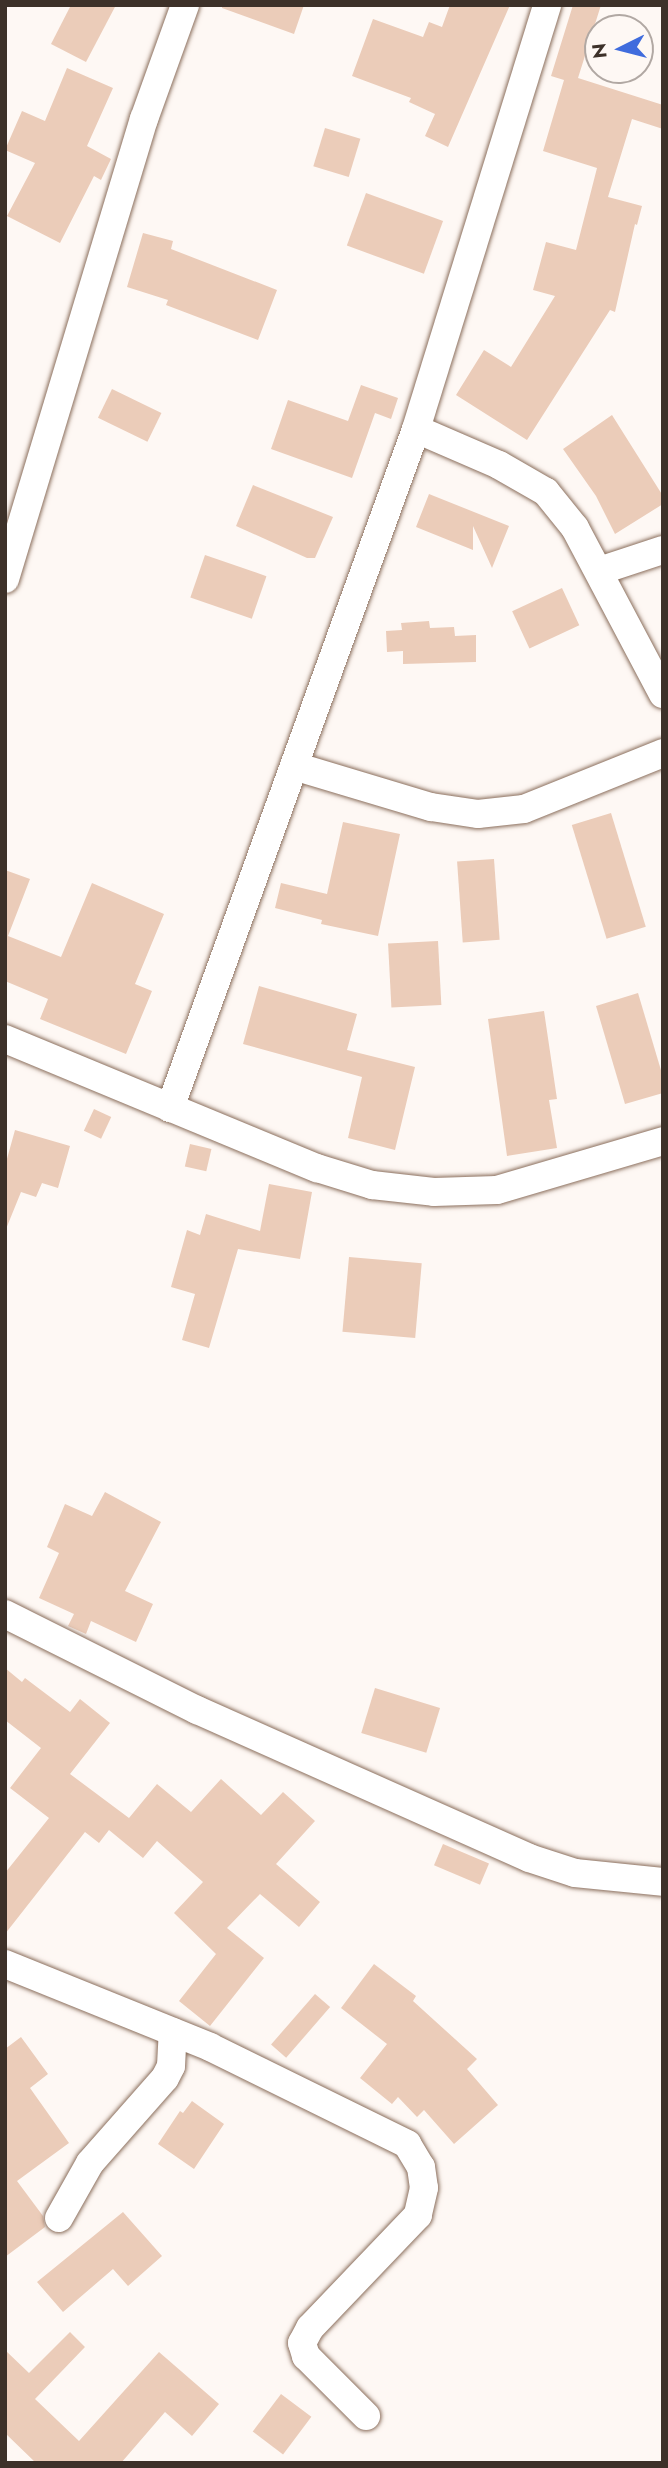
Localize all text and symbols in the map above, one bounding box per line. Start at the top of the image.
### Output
north arrow [584,14,654,84]
text: N [585,42,614,60]

